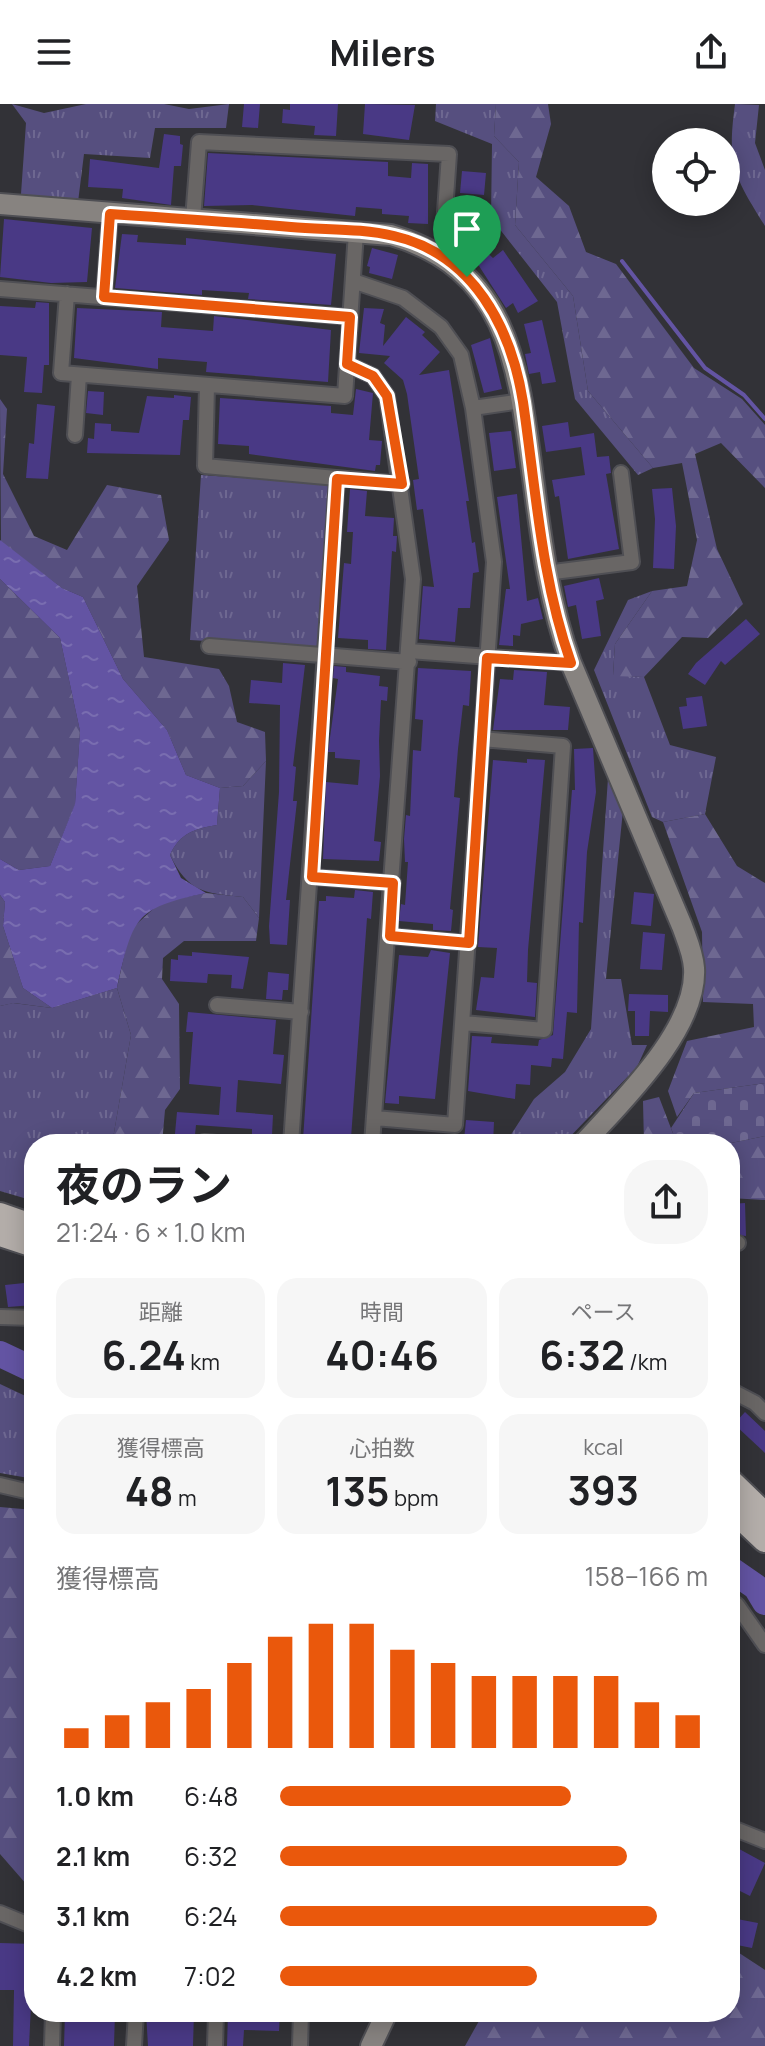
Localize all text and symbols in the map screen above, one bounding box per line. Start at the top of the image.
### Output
text: Milers [330,28,435,77]
icon: menu [32,30,76,74]
icon: share [689,30,733,74]
map controls [652,128,740,216]
button: locate [652,128,740,216]
pin [433,195,501,277]
icon: arrive [445,207,489,251]
text: 夜のラン [56,1154,232,1214]
button: share [624,1160,708,1244]
text: 21:24 · 6 × 1.0 km [56,1214,246,1250]
text: 距離 [139,1297,183,1327]
text: 時間 [360,1297,404,1327]
text: ペース [571,1297,636,1327]
text: 6.24 [101,1327,186,1382]
text: 40:46 [325,1327,439,1382]
text: 6:32 [539,1327,625,1382]
text: km [186,1347,220,1377]
text: /km [625,1347,667,1377]
text: kcal [583,1432,623,1462]
text: 獲得標高 [117,1433,205,1463]
text: 心拍数 [349,1433,415,1463]
text: 393 [568,1462,639,1517]
text: 48 [125,1463,174,1518]
text: 135 [325,1463,390,1518]
text: m [174,1483,197,1513]
text: bpm [390,1483,439,1513]
text: 158–166 m [585,1558,708,1594]
text: 獲得標高 [56,1560,160,1596]
text: 1.0 km [56,1778,134,1814]
text: 6:48 [184,1778,238,1814]
text: 2.1 km [56,1838,130,1874]
text: 6:32 [184,1838,237,1874]
text: 3.1 km [56,1898,130,1934]
text: 6:24 [184,1898,238,1934]
text: 4.2 km [56,1958,137,1994]
text: 7:02 [184,1958,236,1994]

